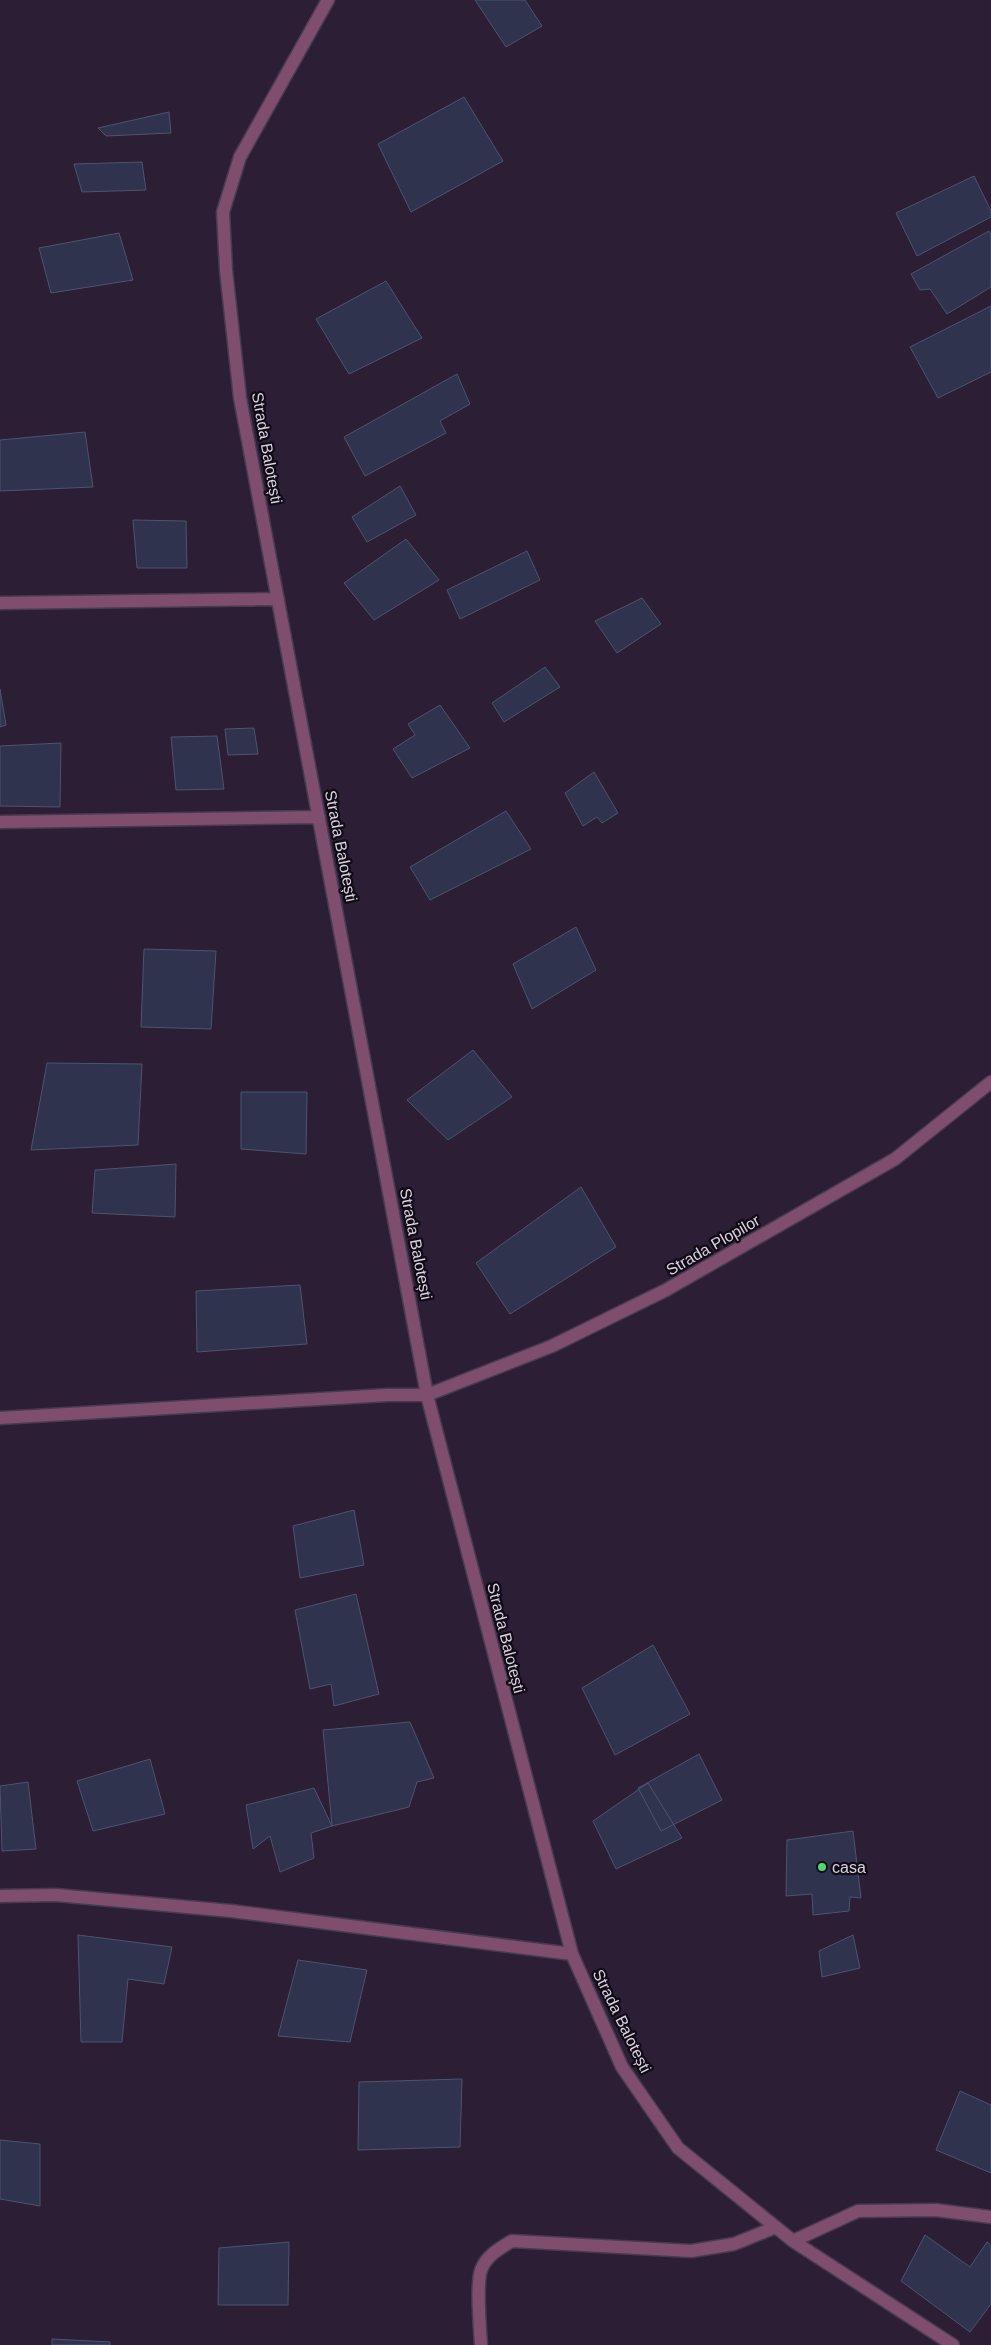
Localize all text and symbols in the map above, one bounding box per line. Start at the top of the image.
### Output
street label: Strada Balotești [249,391,285,505]
street label: Strada Balotești [322,789,360,903]
street label: Strada Balotești [397,1187,435,1301]
street label: Strada Plopilor [663,1211,763,1279]
street label: Strada Balotești [484,1581,528,1695]
place label: casa [832,1859,866,1876]
marker: casa [816,1861,828,1873]
street label: Strada Balotești [590,1967,654,2075]

